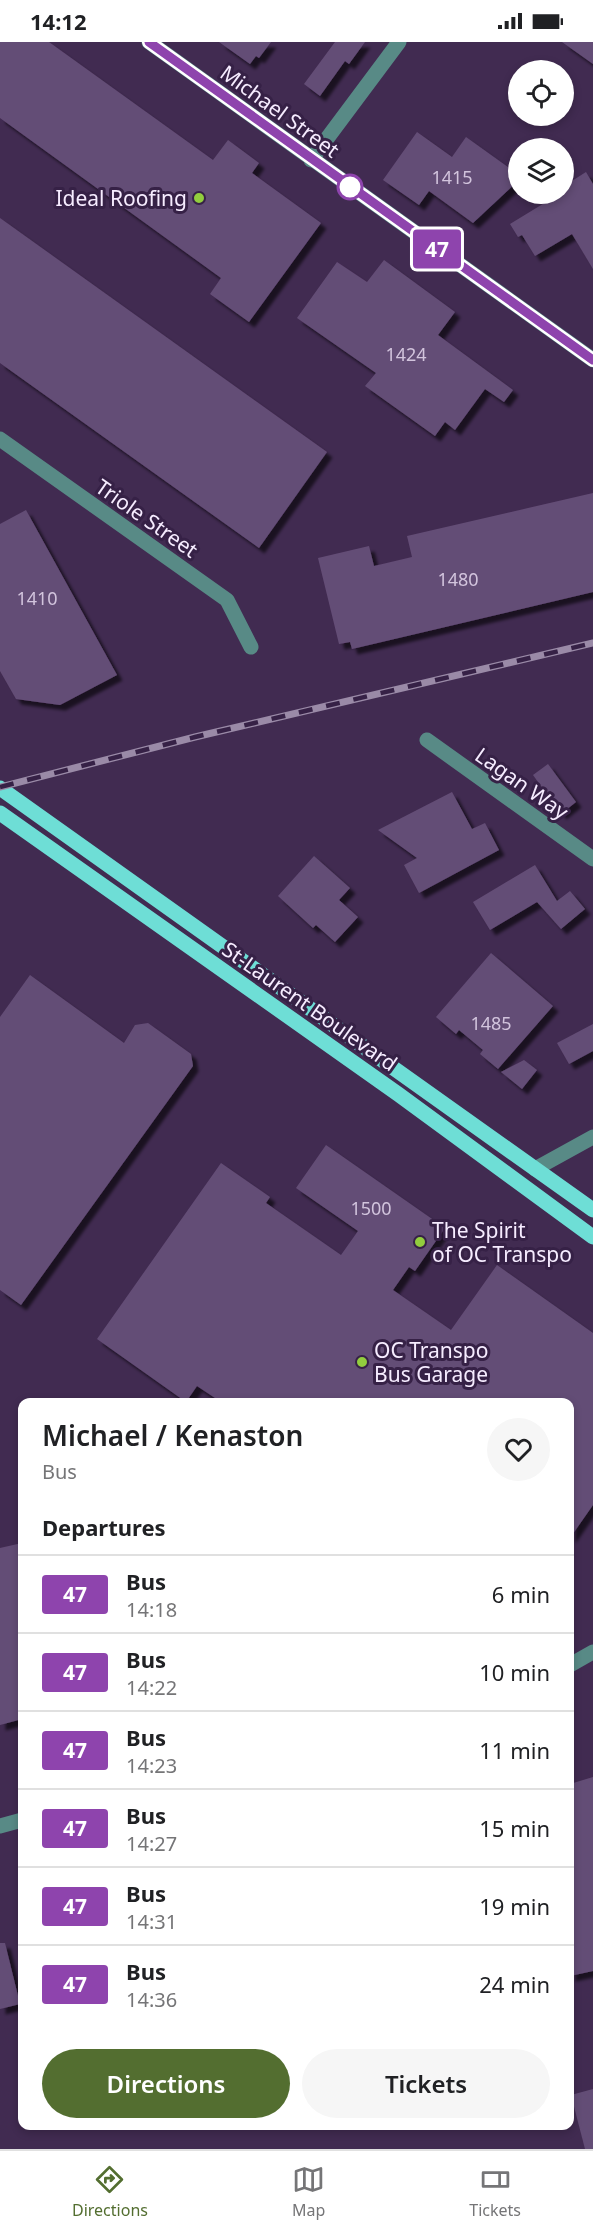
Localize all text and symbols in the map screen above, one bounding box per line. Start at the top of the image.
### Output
text: 14:12 [30,6,87,36]
street label: Michael Street [215,58,345,164]
map controls [508,60,574,204]
button: locate [508,60,574,126]
button: layers [508,138,574,204]
house number: 1415 [431,165,473,189]
unlabelled marker [337,174,363,200]
place label: Ideal Roofing [55,184,187,212]
marker: Ideal Roofing [192,191,206,205]
line badge: 47 [410,230,464,268]
text: 47 [425,235,449,263]
house number: 1424 [385,342,427,366]
street label: Triole Street [90,472,204,564]
house number: 1480 [437,567,479,591]
house number: 1410 [16,586,58,610]
street label: Lagan Way [470,741,574,825]
street label: St-Laurent Boulevard [217,935,403,1077]
house number: 1485 [470,1011,512,1035]
house number: 1500 [350,1196,392,1220]
place label: The Spirit of OC Transpo [432,1216,572,1268]
marker: The Spirit of OC Transpo [413,1235,427,1249]
place label: OC Transpo Bus Garage [374,1336,488,1388]
marker: OC Transpo Bus Garage [355,1355,369,1369]
text: Michael / Kenaston [42,1416,303,1454]
button: heart [487,1418,550,1481]
text: Bus [42,1458,77,1485]
text: Departures [42,1512,166,1542]
text: Bus [126,1566,166,1596]
text: 6 min [492,1579,550,1609]
text: 47 [63,1580,87,1608]
text: 14:18 [126,1596,177,1623]
text: Bus [126,1644,166,1674]
text: 10 min [479,1657,550,1687]
text: 47 [63,1658,87,1686]
text: 14:22 [126,1674,177,1701]
text: Bus [126,1722,166,1752]
text: 11 min [479,1735,550,1765]
text: 47 [63,1736,87,1764]
text: 14:23 [126,1752,177,1779]
text: Bus [126,1800,166,1830]
text: 15 min [479,1813,550,1843]
text: 47 [63,1814,87,1842]
text: 14:27 [126,1830,177,1857]
text: Bus [126,1878,166,1908]
text: 19 min [479,1891,550,1921]
text: 47 [63,1892,87,1920]
text: 14:31 [126,1908,177,1935]
text: Bus [126,1956,166,1986]
text: 24 min [479,1969,550,1999]
text: 47 [63,1970,87,1998]
text: 14:36 [126,1986,177,2013]
button: Directions [42,2049,290,2118]
button: Tickets [302,2049,550,2118]
tab: Directions [72,2163,148,2221]
tab: Map [292,2163,325,2221]
tab: Tickets [469,2163,521,2221]

